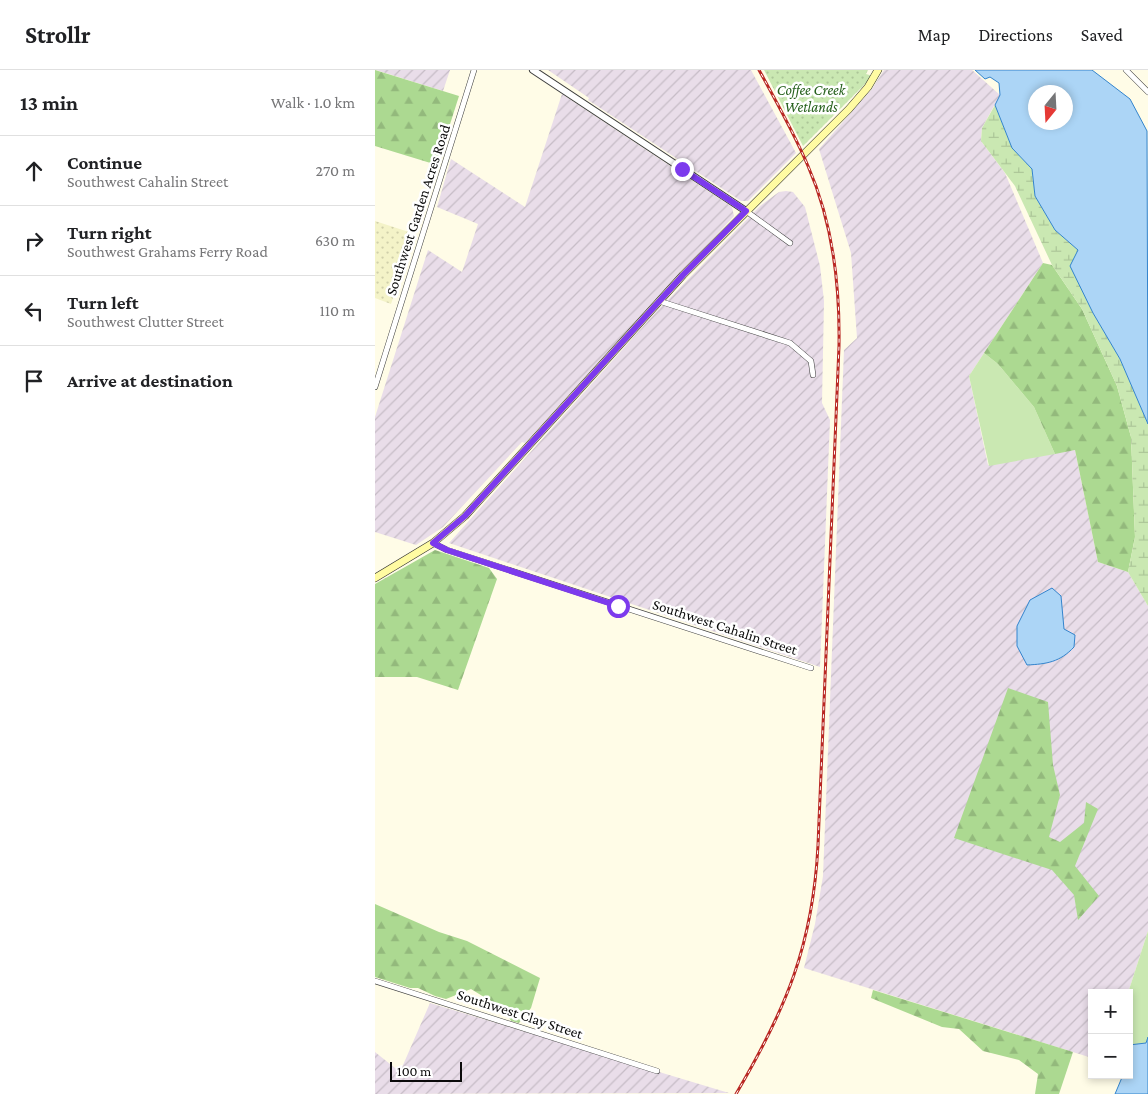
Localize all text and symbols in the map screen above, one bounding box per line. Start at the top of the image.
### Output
text: Strollr [25,21,91,48]
text: Map [918,25,950,45]
text: Directions [978,25,1053,45]
text: Saved [1081,25,1123,45]
park label: Coffee Creek Wetlands [777,82,847,115]
north arrow [1028,85,1073,130]
text: 13 min [20,91,78,115]
text: Walk · 1.0 km [271,94,355,111]
street label: Southwest Garden Acres Road [383,122,453,298]
text: Continue [67,152,142,173]
icon: ahead [20,157,48,185]
route end [671,158,694,181]
text: 270 m [316,162,355,179]
text: Southwest Cahalin Street [67,173,228,190]
text: Turn right [67,222,152,243]
icon: right [20,227,48,255]
text: 630 m [315,232,355,249]
text: Southwest Grahams Ferry Road [67,243,268,260]
text: Turn left [67,292,139,313]
icon: left [20,297,48,325]
text: 110 m [319,302,355,319]
text: Southwest Clutter Street [67,313,224,330]
icon: arrive [20,367,48,395]
text: Arrive at destination [67,370,233,391]
route start [607,595,630,618]
street label: Southwest Cahalin Street [651,596,800,658]
street label: Southwest Clay Street [455,986,586,1043]
map controls [1088,989,1133,1079]
button: + [1088,989,1133,1034]
button: − [1088,1034,1133,1079]
scale bar [390,1059,463,1082]
text: 100 m [397,1063,431,1079]

